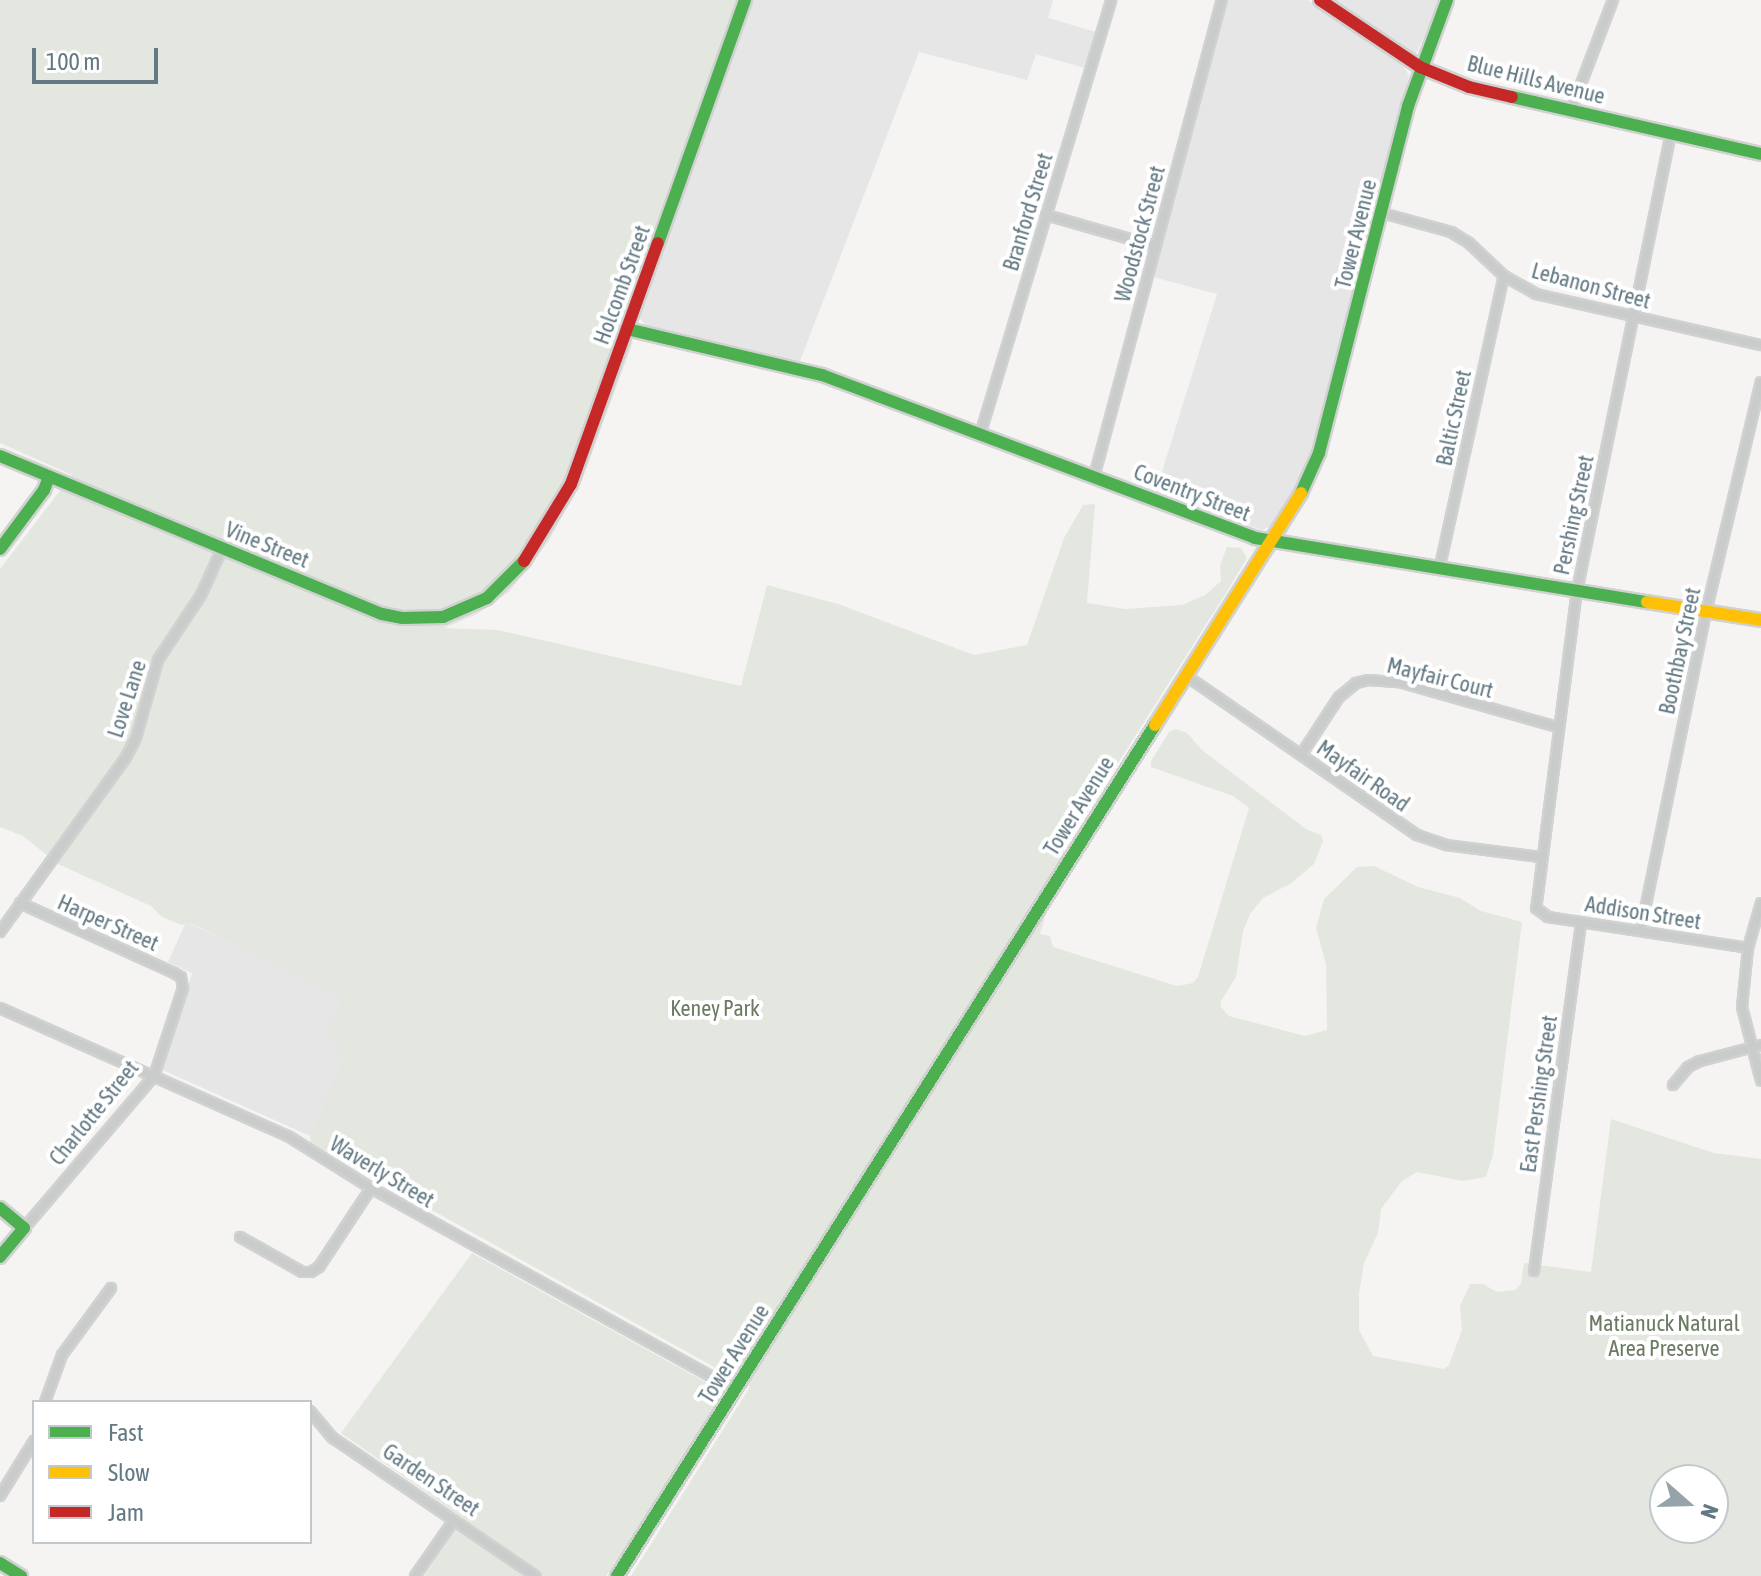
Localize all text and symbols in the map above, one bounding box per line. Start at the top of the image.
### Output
scale bar [36,32,162,82]
text: 100 m [46,48,100,75]
street label: Blue Hills Avenue [1464,50,1608,110]
street label: Branford Street [998,150,1058,274]
street label: Woodstock Street [1109,163,1171,305]
street label: Tower Avenue [1330,177,1382,291]
street label: Holcomb Street [588,222,656,348]
street label: Lebanon Street [1529,257,1653,315]
street label: Baltic Street [1431,368,1477,468]
street label: Pershing Street [1548,453,1600,577]
street label: Coventry Street [1130,459,1254,527]
street label: Vine Street [221,516,313,574]
street label: Boothbay Street [1654,585,1706,717]
street label: Mayfair Court [1384,652,1496,704]
street label: Love Lane [102,657,152,741]
street label: Mayfair Road [1312,735,1414,817]
street label: Tower Avenue [1038,752,1120,860]
street label: Harper Street [53,889,163,957]
street label: Addison Street [1583,891,1703,935]
park label: Keney Park [670,996,760,1022]
street label: East Pershing Street [1515,1014,1563,1174]
street label: Charlotte Street [44,1055,144,1171]
street label: Waverly Street [325,1131,439,1213]
street label: Tower Avenue [693,1300,775,1408]
park label: Matianuck Natural Area Preserve [1588,1310,1740,1362]
legend [32,1400,312,1544]
text: Fast [108,1419,144,1446]
street label: Garden Street [378,1438,484,1522]
text: Slow [108,1459,150,1486]
north arrow [1649,1464,1729,1544]
text: Jam [108,1499,144,1526]
text: N [1695,1501,1724,1522]

